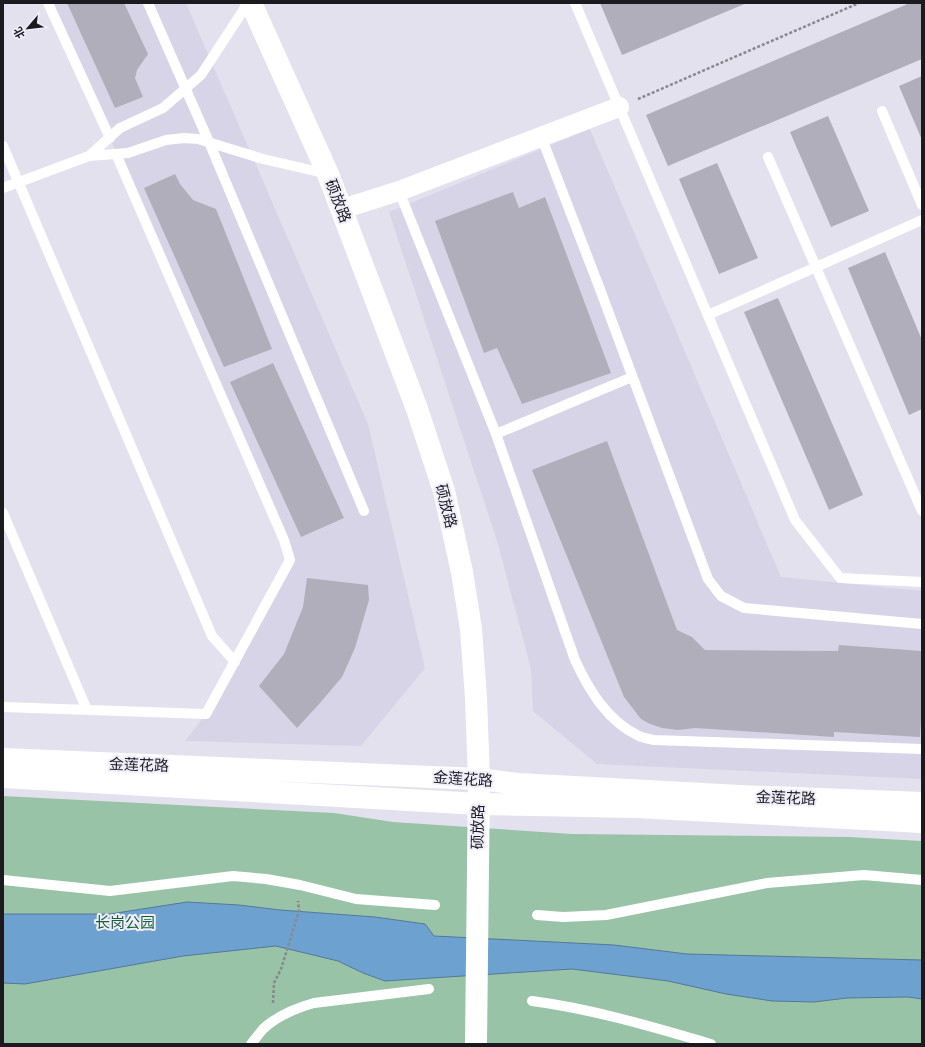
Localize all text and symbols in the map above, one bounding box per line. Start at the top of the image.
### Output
north arrow [8,8,48,48]
text: 北 [11,25,28,40]
street label: 硕放路 [322,177,354,225]
street label: 硕放路 [432,482,460,530]
street label: 金莲花路 [109,755,169,775]
street label: 金莲花路 [432,768,494,790]
street label: 金莲花路 [756,788,816,808]
street label: 硕放路 [469,804,487,850]
park label: 长岗公园 [95,914,155,932]

